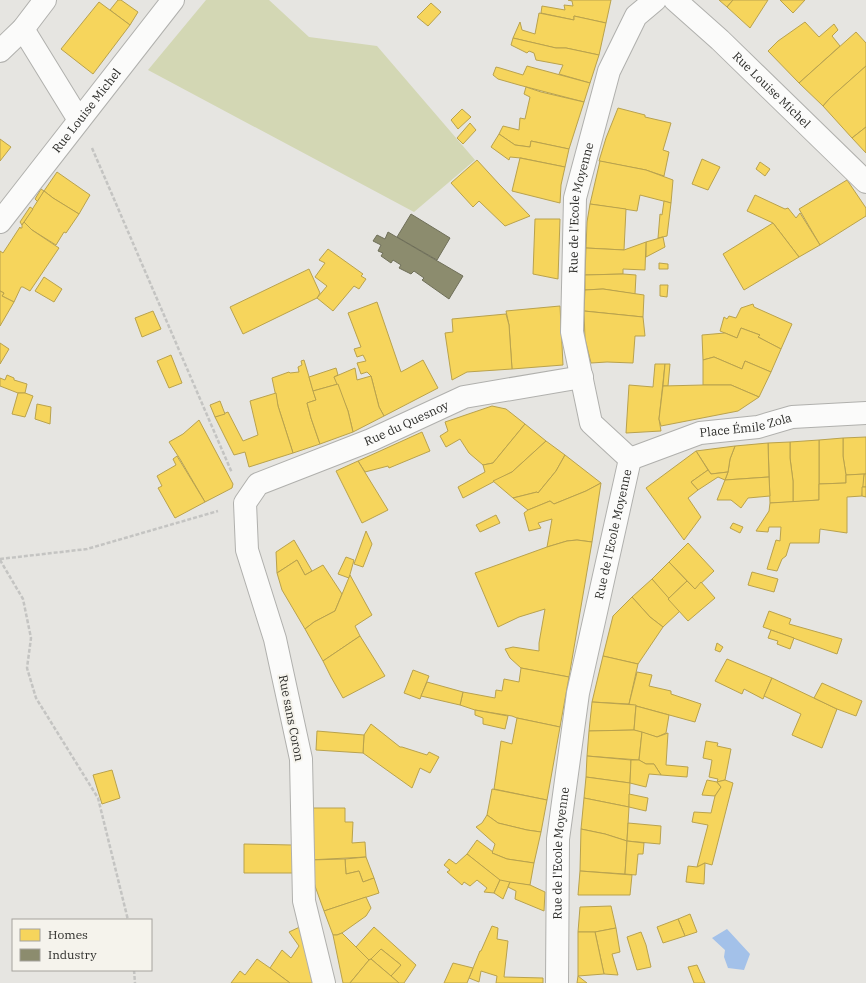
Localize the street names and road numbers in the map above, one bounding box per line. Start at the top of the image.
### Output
street label: Rue Louise Michel [730,48,814,131]
street label: Rue Louise Michel [49,65,124,156]
street label: Rue de l'Ecole Moyenne [565,141,597,274]
street label: Rue du Quesnoy [362,397,451,449]
street label: Place Émile Zola [699,409,794,440]
street label: Rue de l'Ecole Moyenne [591,468,635,601]
street label: Rue sans Coron [276,673,307,763]
street label: Rue de l'Ecole Moyenne [549,786,572,919]

